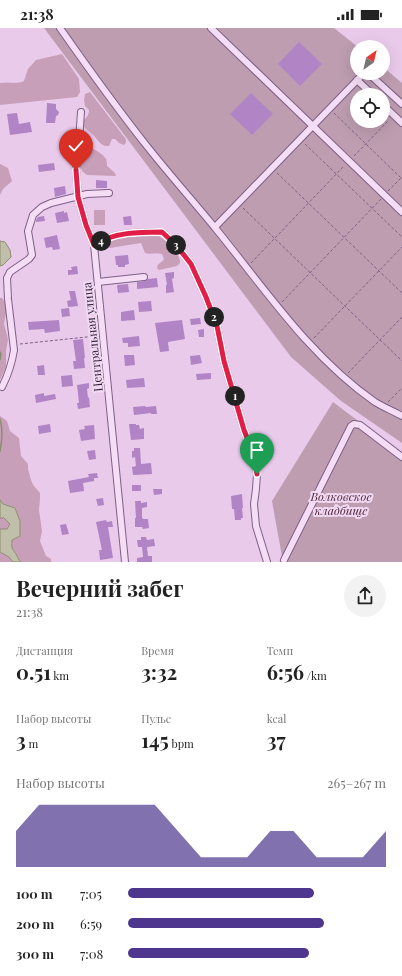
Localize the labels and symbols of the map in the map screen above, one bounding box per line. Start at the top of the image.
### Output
north arrow [350,40,390,80]
pin [59,129,93,170]
pin: 4 [91,231,111,251]
pin: 3 [166,235,186,255]
street label: Центральная улица [78,281,106,393]
pin: 2 [204,307,224,327]
pin: 1 [225,386,245,406]
pin [240,433,274,474]
park label: Волковское кладбище [309,488,372,518]

